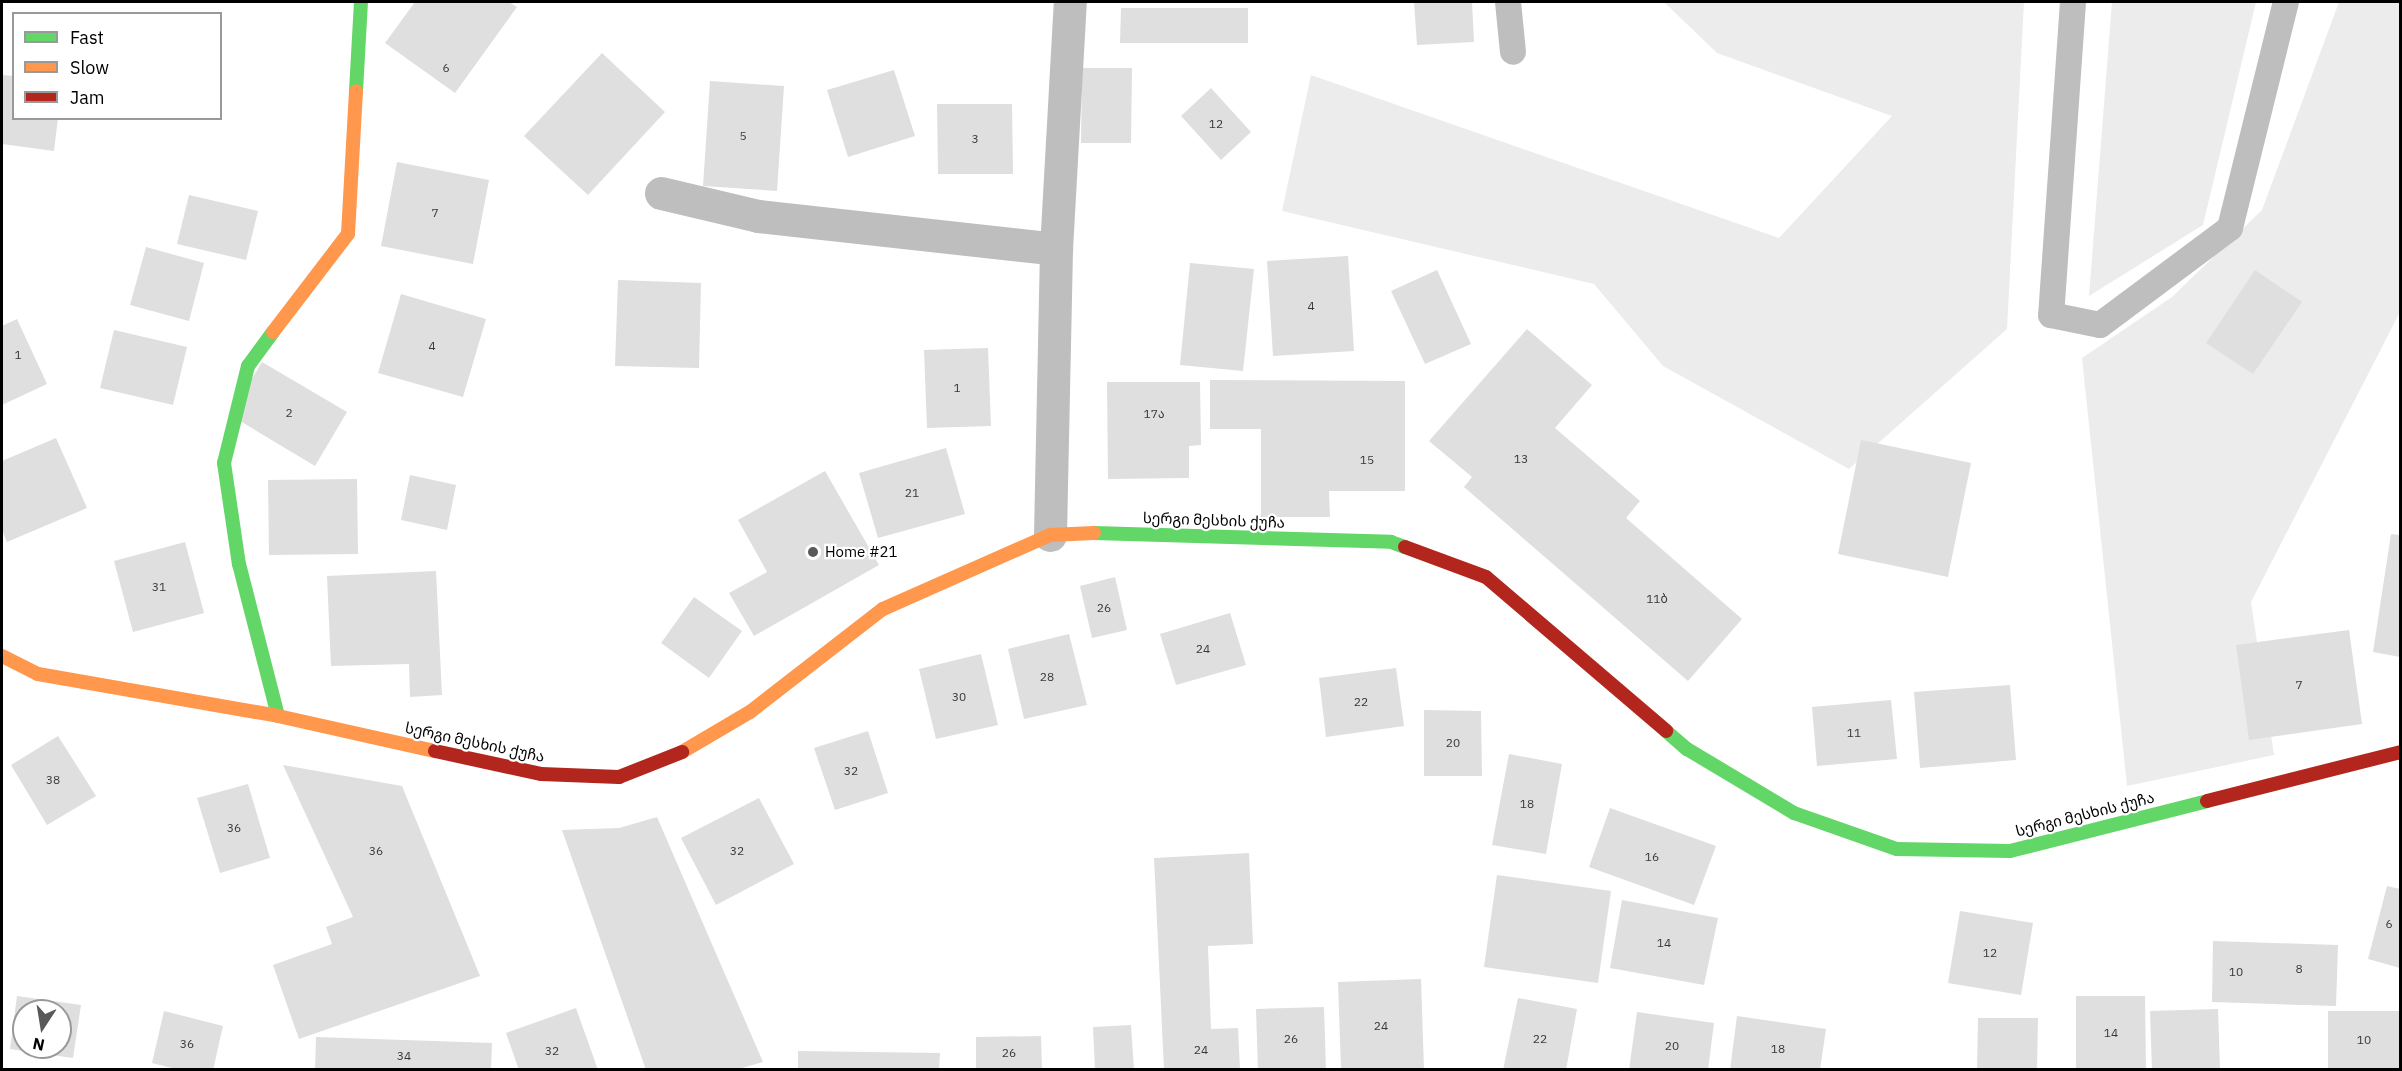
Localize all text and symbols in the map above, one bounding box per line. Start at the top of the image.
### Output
legend [12,12,222,120]
text: Fast [70,26,104,49]
text: Slow [70,56,109,79]
house number: 6 [442,61,450,75]
text: Jam [70,86,105,109]
house number: 12 [1209,117,1223,131]
house number: 5 [739,129,747,143]
house number: 3 [971,132,979,146]
house number: 7 [431,206,439,220]
house number: 4 [1307,299,1315,313]
house number: 4 [428,339,436,353]
house number: 1 [14,348,22,362]
house number: 1 [953,381,961,395]
house number: 2 [285,406,293,420]
house number: 17ა [1144,407,1164,421]
house number: 13 [1514,452,1528,466]
house number: 15 [1360,453,1374,467]
house number: 21 [905,486,919,500]
street label: სერგი მესხის ქუჩა [1143,509,1285,531]
place label: Home #21 [825,543,898,561]
marker: Home #21 [806,545,820,559]
house number: 31 [152,580,166,594]
house number: 11ბ [1646,592,1668,606]
house number: 26 [1097,601,1111,615]
house number: 24 [1196,642,1210,656]
house number: 28 [1040,670,1054,684]
house number: 7 [2295,678,2303,692]
house number: 30 [952,690,966,704]
house number: 22 [1354,695,1368,709]
street label: სერგი მესხის ქუჩა [404,718,546,766]
house number: 11 [1847,726,1861,740]
house number: 20 [1446,736,1460,750]
house number: 32 [844,764,858,778]
house number: 38 [46,773,60,787]
street label: სერგი მესხის ქუჩა [2014,788,2156,840]
house number: 18 [1520,797,1534,811]
house number: 36 [227,821,241,835]
house number: 36 [369,844,383,858]
house number: 32 [730,844,744,858]
house number: 16 [1645,850,1659,864]
house number: 6 [2385,917,2393,931]
house number: 14 [1657,936,1671,950]
house number: 12 [1983,946,1997,960]
house number: 8 [2295,962,2303,976]
house number: 10 [2229,965,2243,979]
north arrow [12,999,72,1059]
house number: 24 [1374,1019,1388,1033]
house number: 14 [2104,1026,2118,1040]
house number: 26 [1284,1032,1298,1046]
house number: 22 [1533,1032,1547,1046]
house number: 10 [2357,1033,2371,1047]
text: N [31,1034,46,1056]
house number: 36 [180,1037,194,1051]
house number: 20 [1665,1039,1679,1053]
house number: 18 [1771,1042,1785,1056]
house number: 24 [1194,1043,1208,1057]
house number: 32 [545,1044,559,1058]
house number: 26 [1002,1046,1016,1060]
house number: 34 [397,1049,411,1063]

